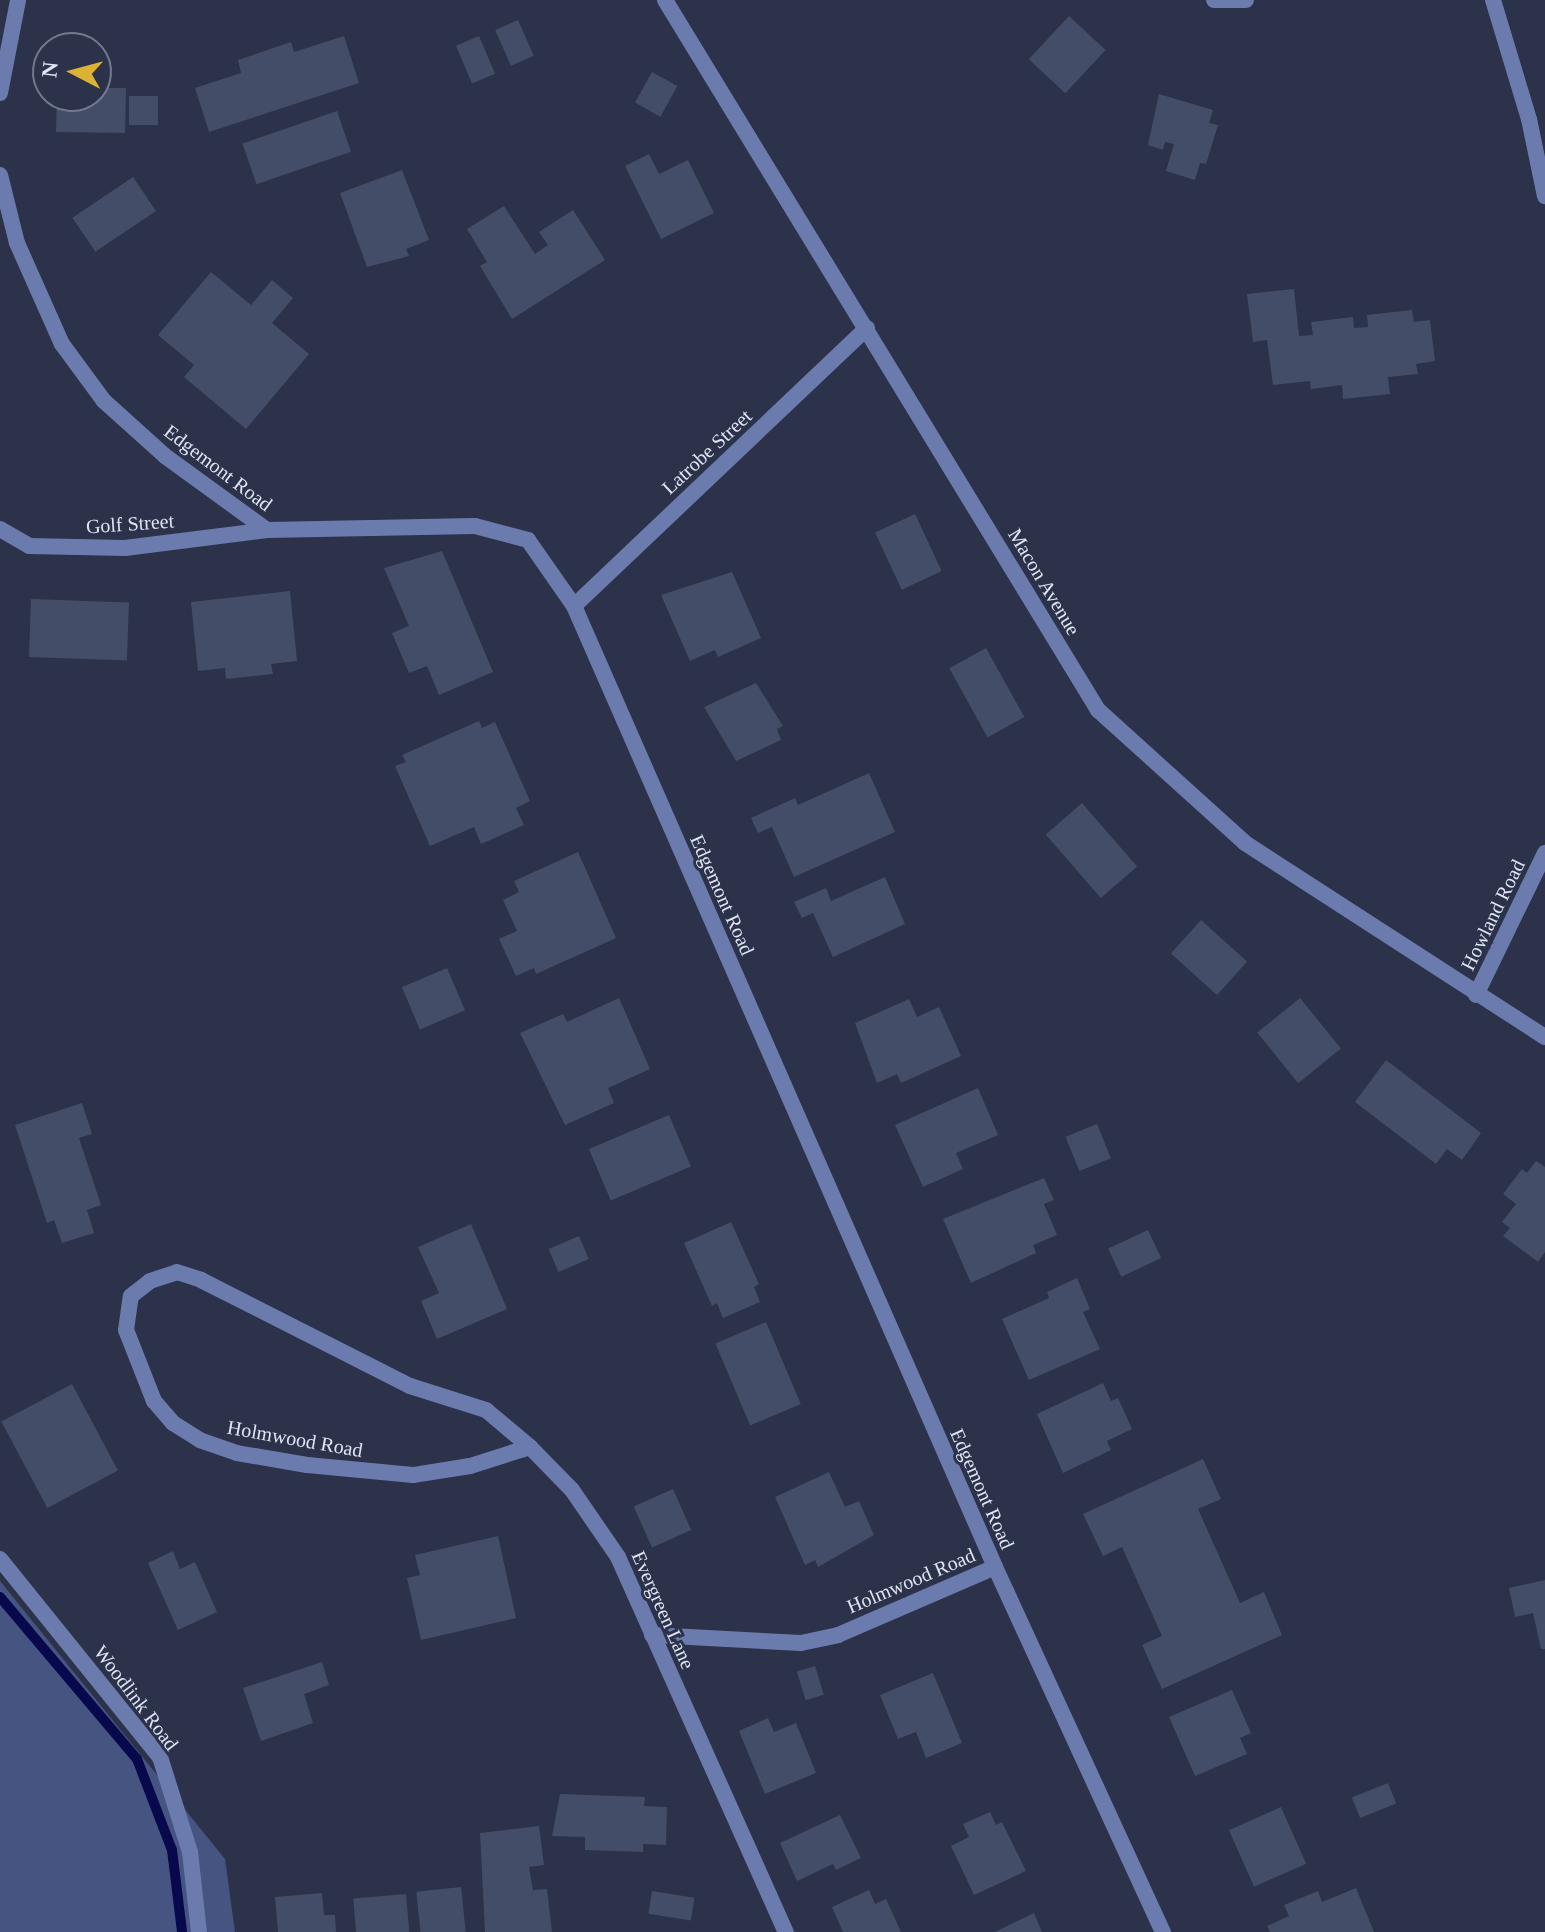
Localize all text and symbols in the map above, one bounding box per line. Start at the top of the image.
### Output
north arrow [32,32,112,112]
text: N [36,60,63,79]
street label: Latrobe Street [657,404,757,500]
street label: Edgemont Road [159,419,277,517]
street label: Golf Street [85,509,175,539]
street label: Macon Avenue [1002,524,1086,640]
street label: Edgemont Road [685,831,759,959]
street label: Howland Road [1456,856,1530,974]
street label: Holmwood Road [225,1415,365,1463]
street label: Edgemont Road [945,1425,1019,1553]
street label: Holmwood Road [843,1543,979,1619]
street label: Evergreen Lane [626,1547,700,1673]
street label: Woodlink Road [89,1641,183,1755]

